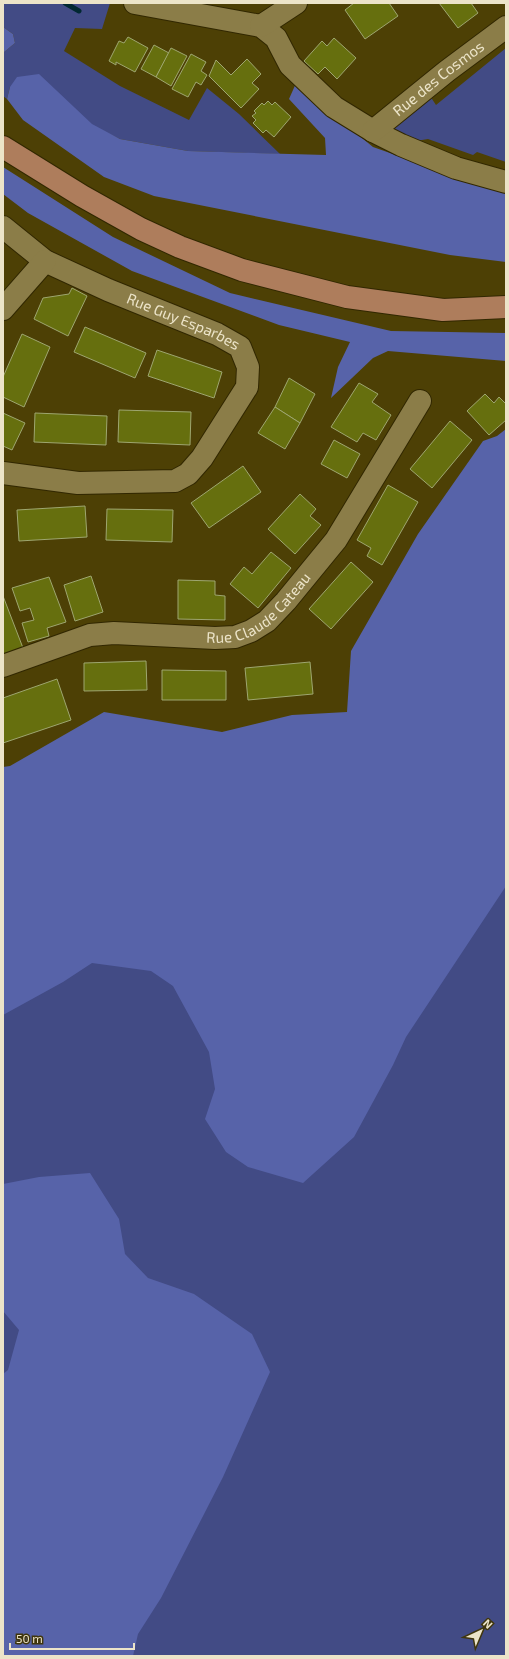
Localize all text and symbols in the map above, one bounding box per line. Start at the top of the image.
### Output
street label: Rue des Cosmos [389,37,487,119]
street label: Rue Guy Esparbes [124,289,244,353]
street label: Rue Claude Cateau [206,568,314,646]
north arrow [461,1611,501,1651]
text: N [481,1616,496,1631]
scale bar [10,1625,134,1651]
text: 50 m [16,1631,43,1645]

